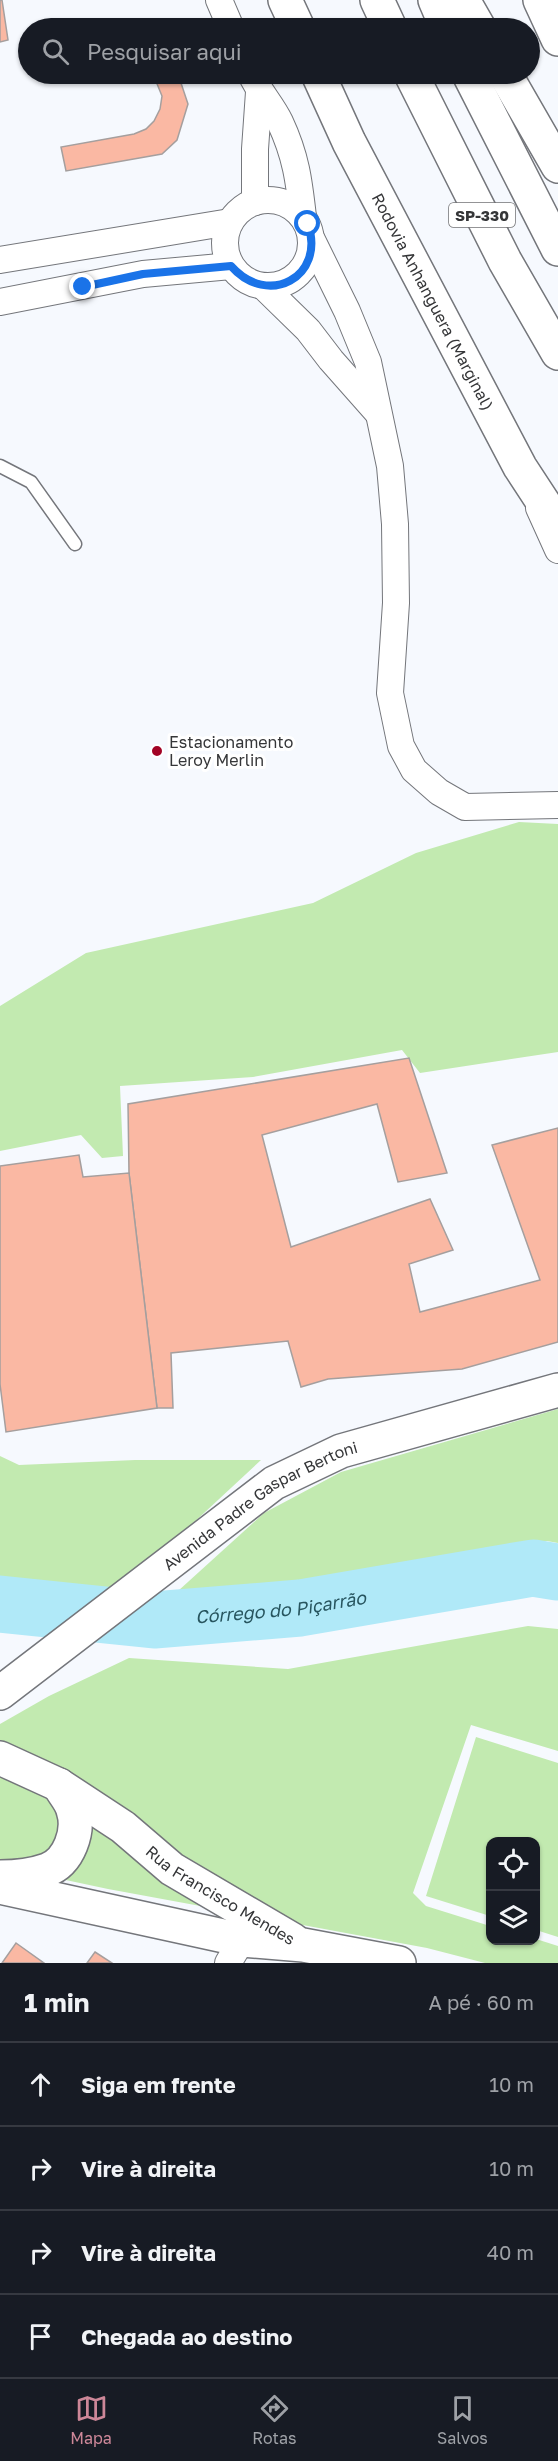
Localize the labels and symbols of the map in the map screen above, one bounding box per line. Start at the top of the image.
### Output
street label: Rodovia Anhanguera (Marginal) [368,190,498,413]
road number: SP-330 [449,203,515,227]
route start [294,210,320,236]
route end [69,273,95,299]
place label: Estacionamento Leroy Merlin [169,732,293,770]
marker: Estacionamento Leroy Merlin [150,744,164,758]
street label: Avenida Padre Gaspar Bertoni [159,1437,360,1574]
water label: Córrego do Piçarrão [194,1586,369,1628]
street label: Rua Francisco Mendes [142,1841,299,1949]

